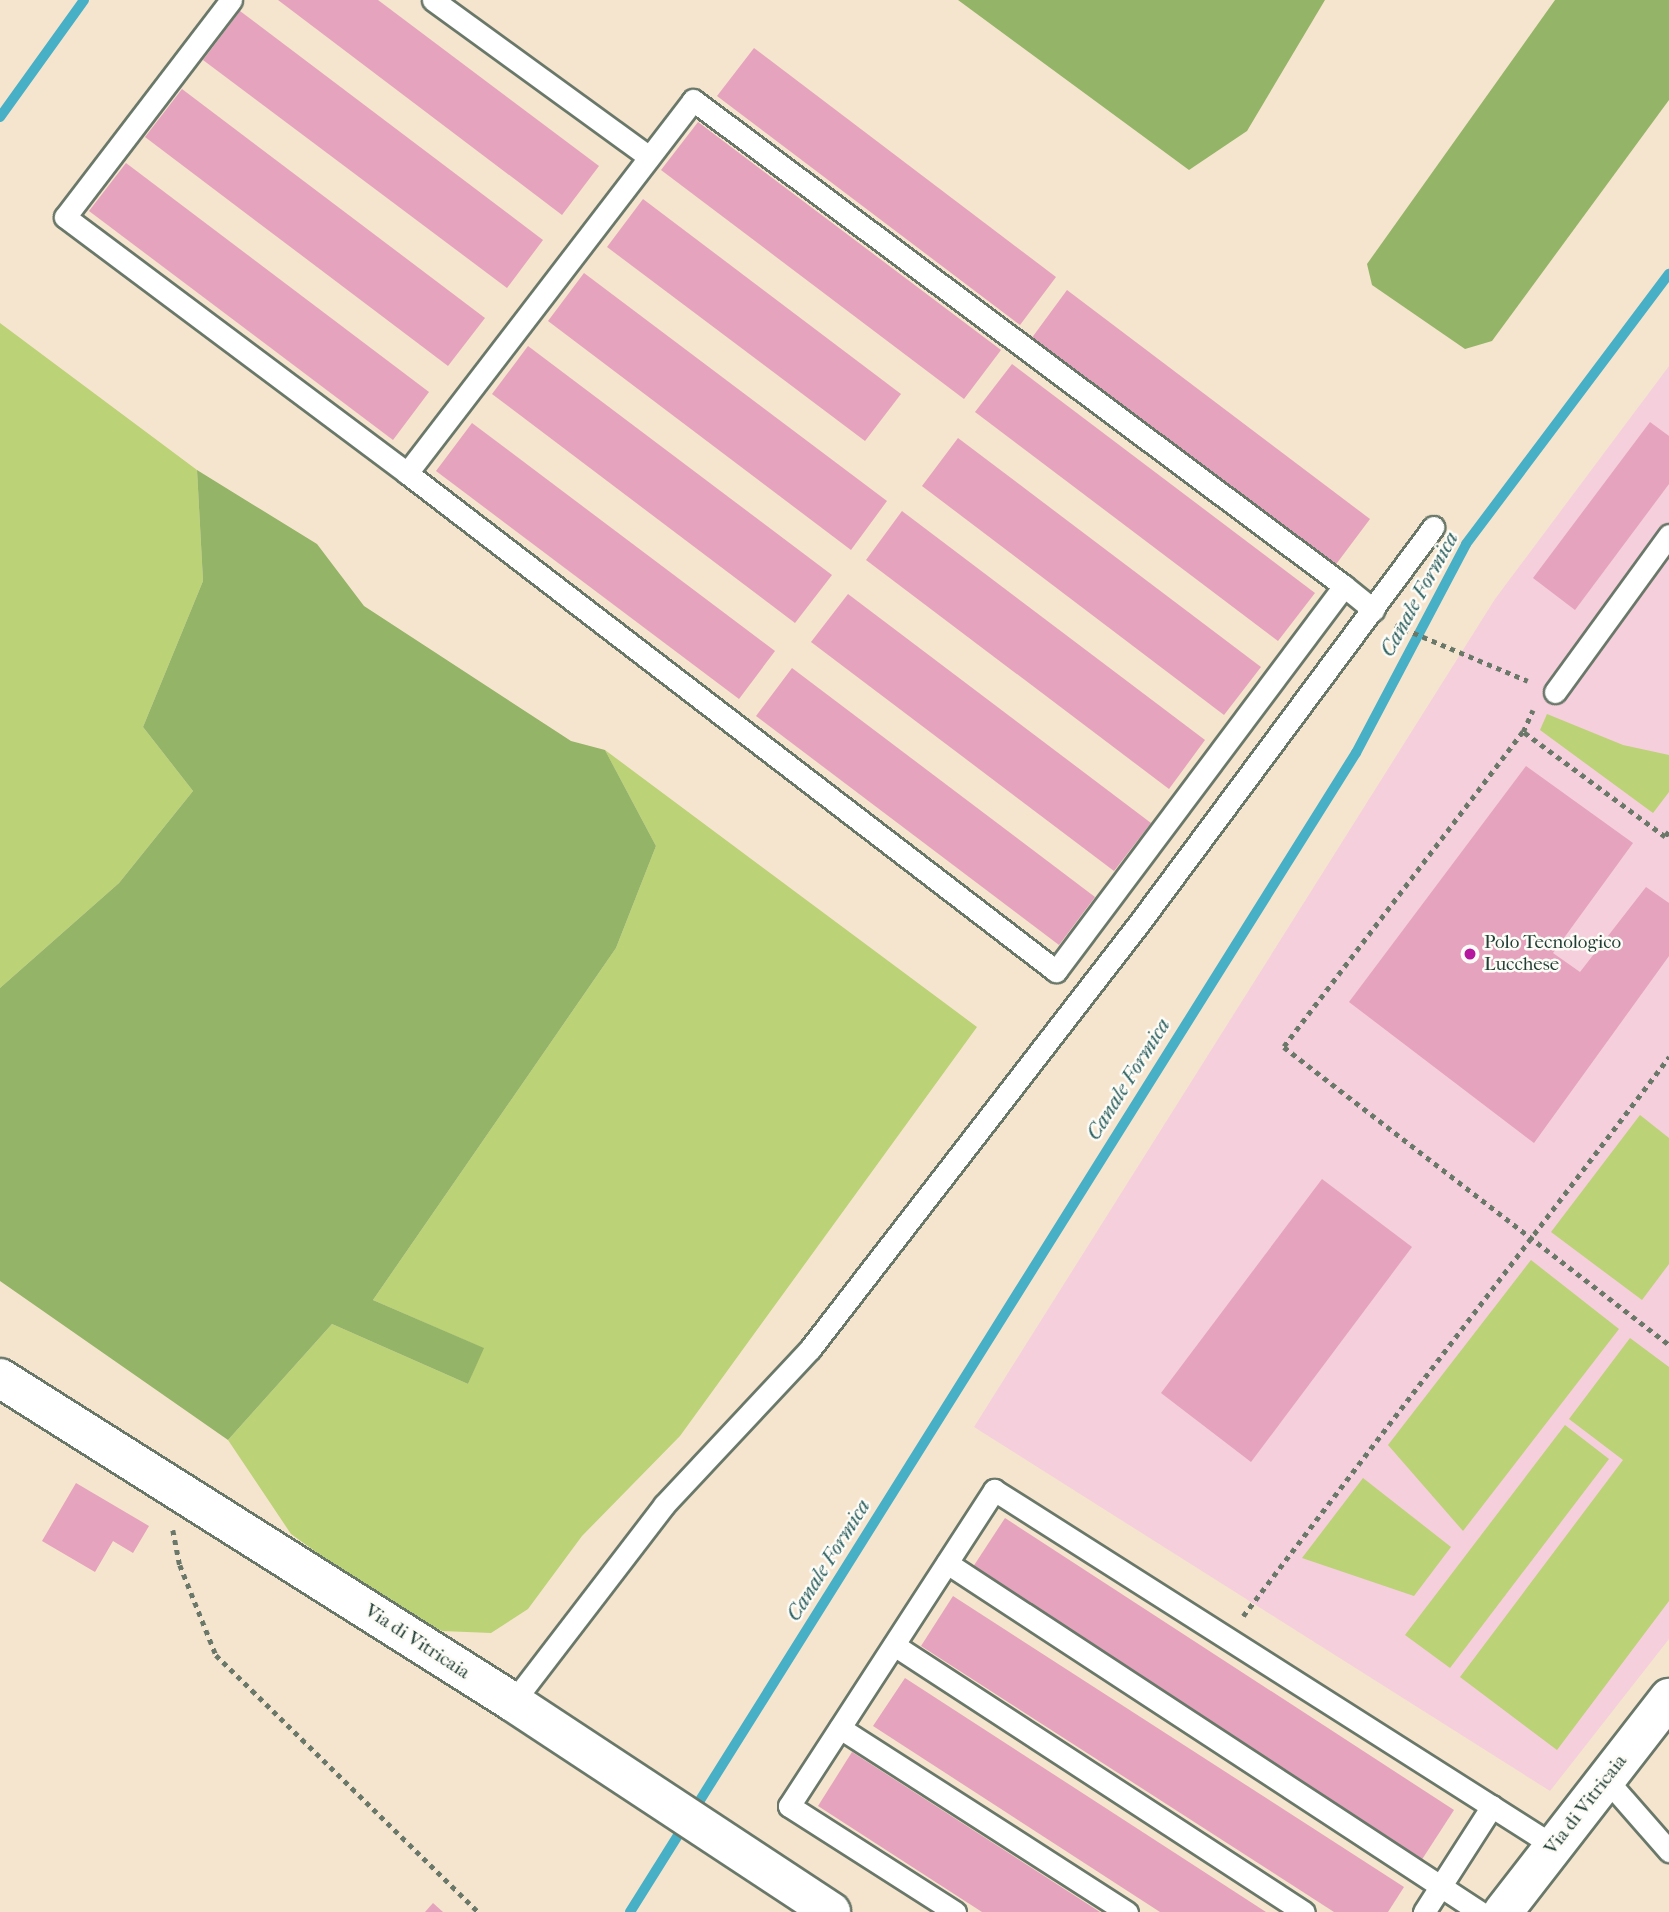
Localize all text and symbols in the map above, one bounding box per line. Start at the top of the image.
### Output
water label: Canale Formica [1374,527,1464,661]
place label: Polo Tecnologico Lucchese [1484,932,1621,976]
marker: Polo Tecnologico Lucchese [1462,946,1478,962]
water label: Canale Formica [1081,1014,1175,1144]
water label: Canale Formica [781,1495,875,1625]
street label: Via di Vitricaia [360,1600,474,1684]
street label: Via di Vitricaia [1540,1750,1632,1860]

